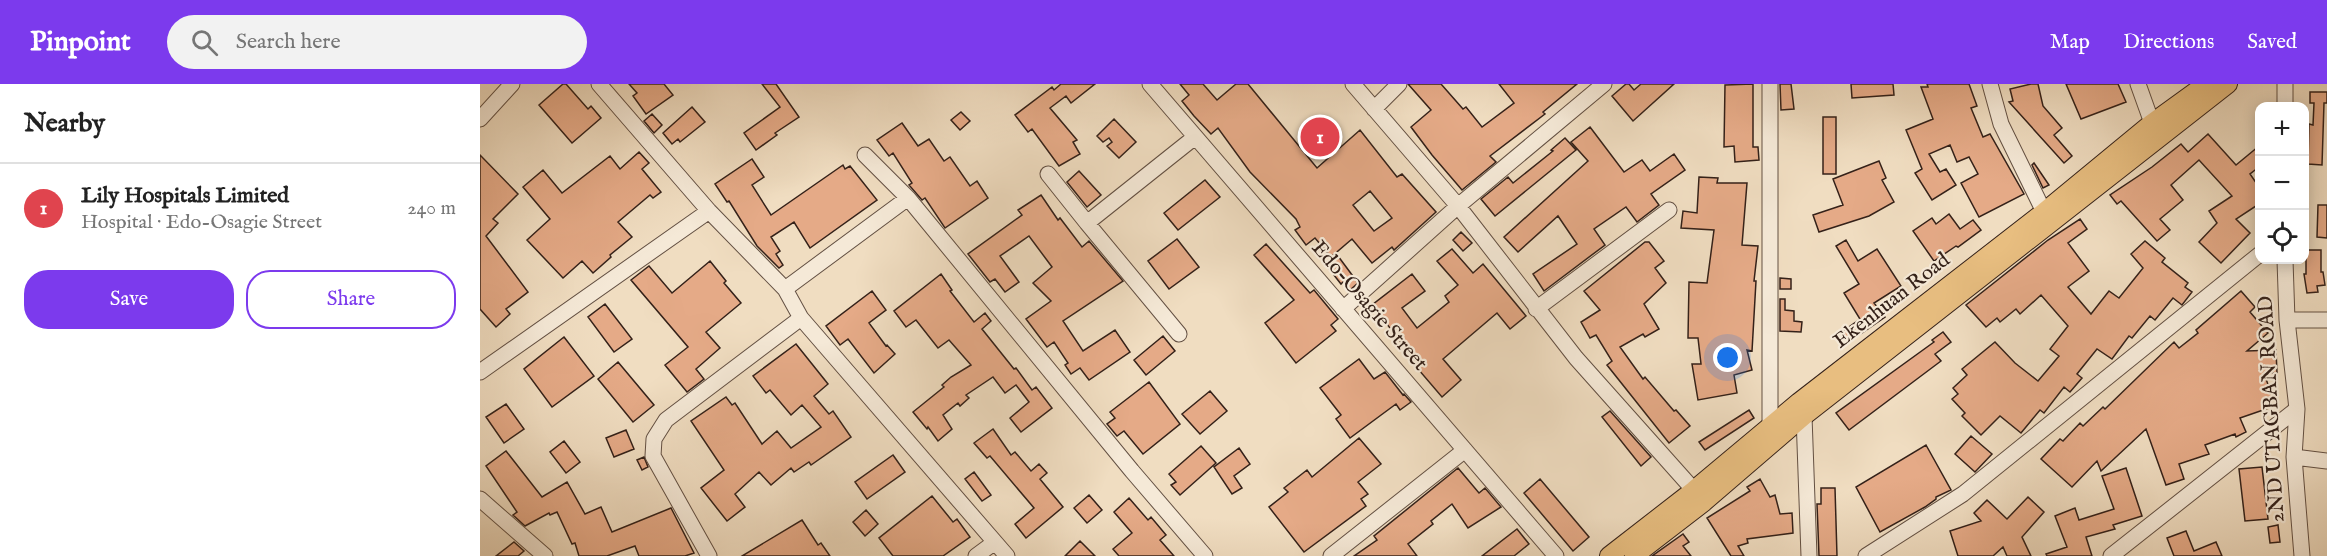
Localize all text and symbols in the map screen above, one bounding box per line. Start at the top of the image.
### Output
search box [167,15,587,69]
text: Pinpoint [30,25,131,60]
icon: search [188,26,221,59]
text: Search here [236,28,341,56]
text: Map [2050,29,2090,56]
text: Directions [2123,29,2214,56]
text: Saved [2247,29,2297,56]
map controls [2255,102,2309,264]
button: + [2255,102,2309,156]
text: Nearby [24,107,105,140]
pin: 1 [1300,115,1340,160]
button: − [2255,156,2309,210]
text: Lily Hospitals Limited [81,182,289,210]
text: 1 [40,196,47,221]
text: 240 m [407,196,456,221]
text: Hospital · Edo-Osagie Street [81,210,322,235]
button: locate [2255,210,2309,264]
street label: Edo-Osagie Street [1305,235,1433,377]
street label: Ekenhuan Road [1828,247,1956,355]
button: Save [24,270,234,329]
button: Share [246,270,456,329]
street label: 2ND UTAGBAN ROAD [2253,295,2291,523]
your location [1713,343,1742,372]

